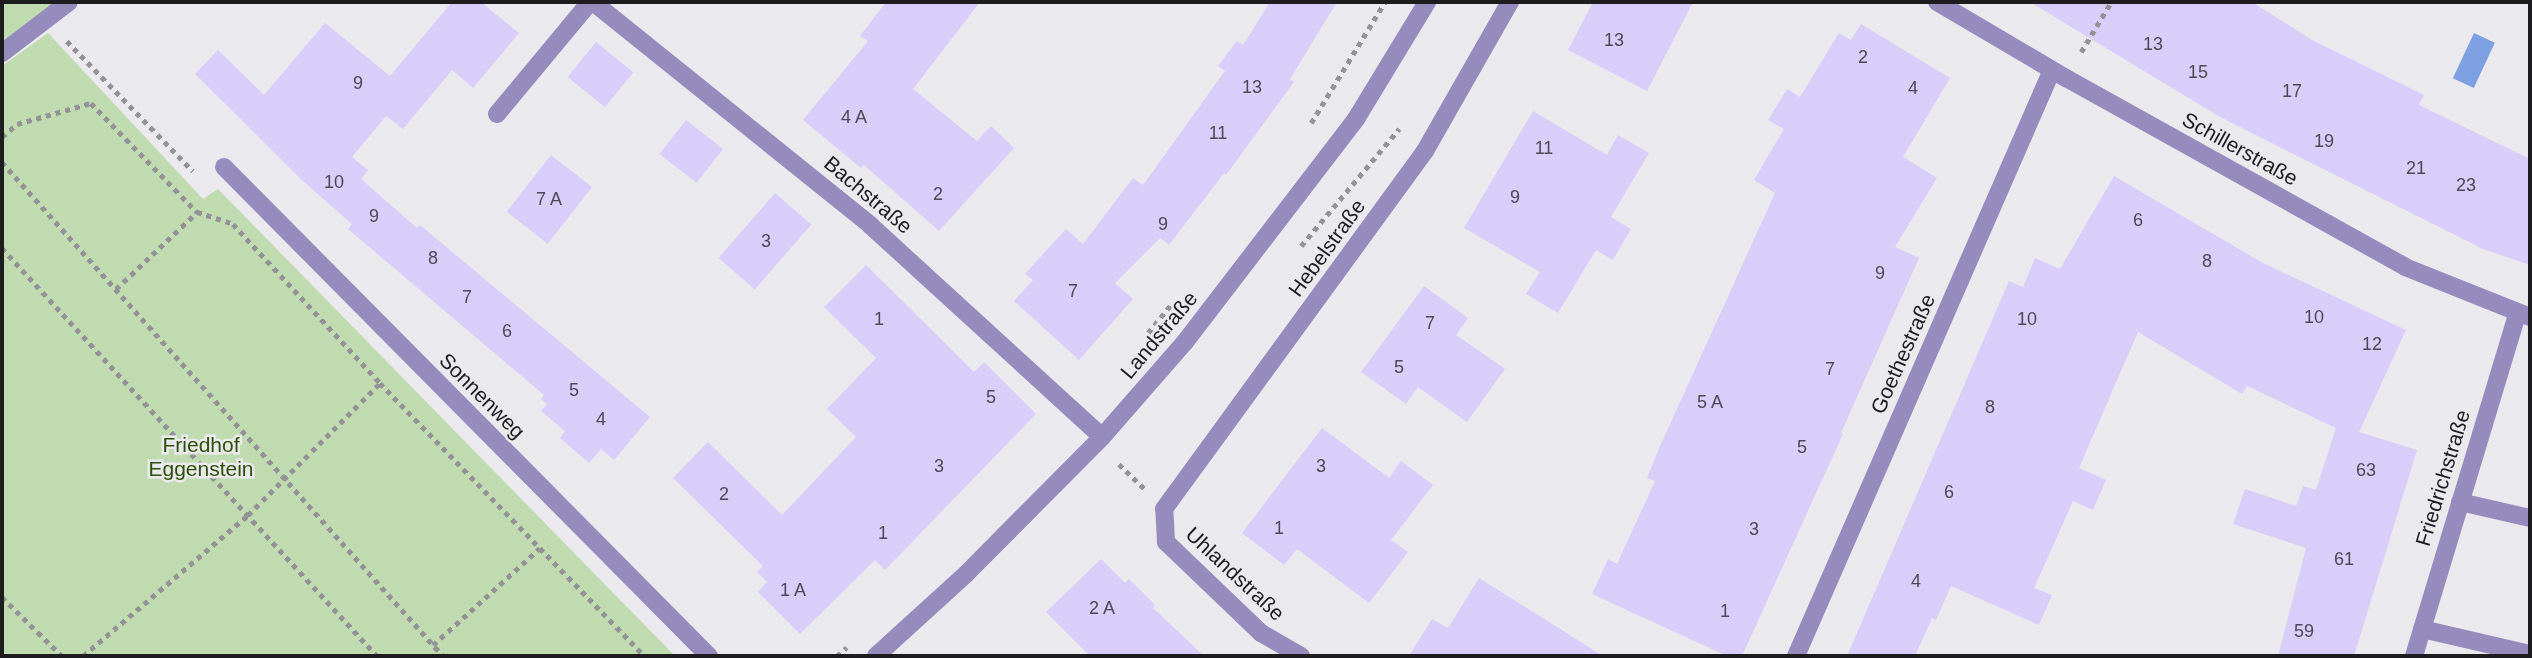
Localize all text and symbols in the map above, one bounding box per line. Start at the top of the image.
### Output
house number: 13 [1604,29,1624,51]
house number: 13 [2143,33,2163,55]
house number: 2 [1858,46,1868,68]
house number: 15 [2188,61,2208,83]
house number: 9 [353,72,363,94]
house number: 13 [1242,76,1262,98]
house number: 4 [1908,77,1918,99]
house number: 17 [2282,80,2302,102]
house number: 4 A [840,106,868,128]
street label: Schillerstraße [2178,107,2302,191]
house number: 11 [1209,122,1227,144]
house number: 19 [2314,130,2334,152]
house number: 11 [1535,137,1553,159]
street label: Bachstraße [819,151,917,239]
house number: 21 [2406,157,2426,179]
house number: 10 [324,171,344,193]
house number: 23 [2456,174,2476,196]
house number: 2 [933,183,943,205]
house number: 9 [1510,186,1520,208]
house number: 7 A [535,188,563,210]
street label: Hebelstraße [1283,194,1371,302]
house number: 9 [369,205,379,227]
house number: 6 [2133,209,2143,231]
house number: 9 [1158,213,1168,235]
house number: 3 [761,230,771,252]
house number: 8 [428,247,438,269]
house number: 8 [2202,250,2212,272]
house number: 9 [1875,262,1885,284]
house number: 7 [1068,280,1078,302]
house number: 7 [462,286,472,308]
street label: Landstraße [1115,286,1203,384]
street label: Goethestraße [1865,290,1941,418]
house number: 10 [2304,306,2324,328]
house number: 1 [874,308,884,330]
house number: 10 [2017,308,2037,330]
house number: 7 [1425,312,1435,334]
house number: 6 [502,320,512,342]
house number: 12 [2362,333,2382,355]
street label: Sonnenweg [434,348,530,444]
house number: 5 [1394,356,1404,378]
house number: 7 [1825,358,1835,380]
house number: 5 [569,379,579,401]
house number: 5 [986,386,996,408]
house number: 5 A [1696,391,1724,413]
house number: 8 [1985,396,1995,418]
street label: Friedrichstraße [2410,407,2476,549]
house number: 4 [596,408,606,430]
park label: Friedhof Eggenstein [148,432,254,482]
house number: 5 [1797,436,1807,458]
house number: 3 [934,455,944,477]
house number: 3 [1316,455,1326,477]
house number: 63 [2356,459,2376,481]
house number: 6 [1944,481,1954,503]
house number: 2 [719,483,729,505]
house number: 1 [1274,517,1284,539]
house number: 3 [1749,518,1759,540]
house number: 1 [878,522,888,544]
street label: Uhlandstraße [1180,522,1290,626]
house number: 61 [2334,548,2354,570]
house number: 4 [1911,570,1921,592]
house number: 1 A [779,579,807,601]
house number: 2 A [1088,597,1116,619]
house number: 1 [1720,600,1730,622]
house number: 59 [2294,620,2314,642]

